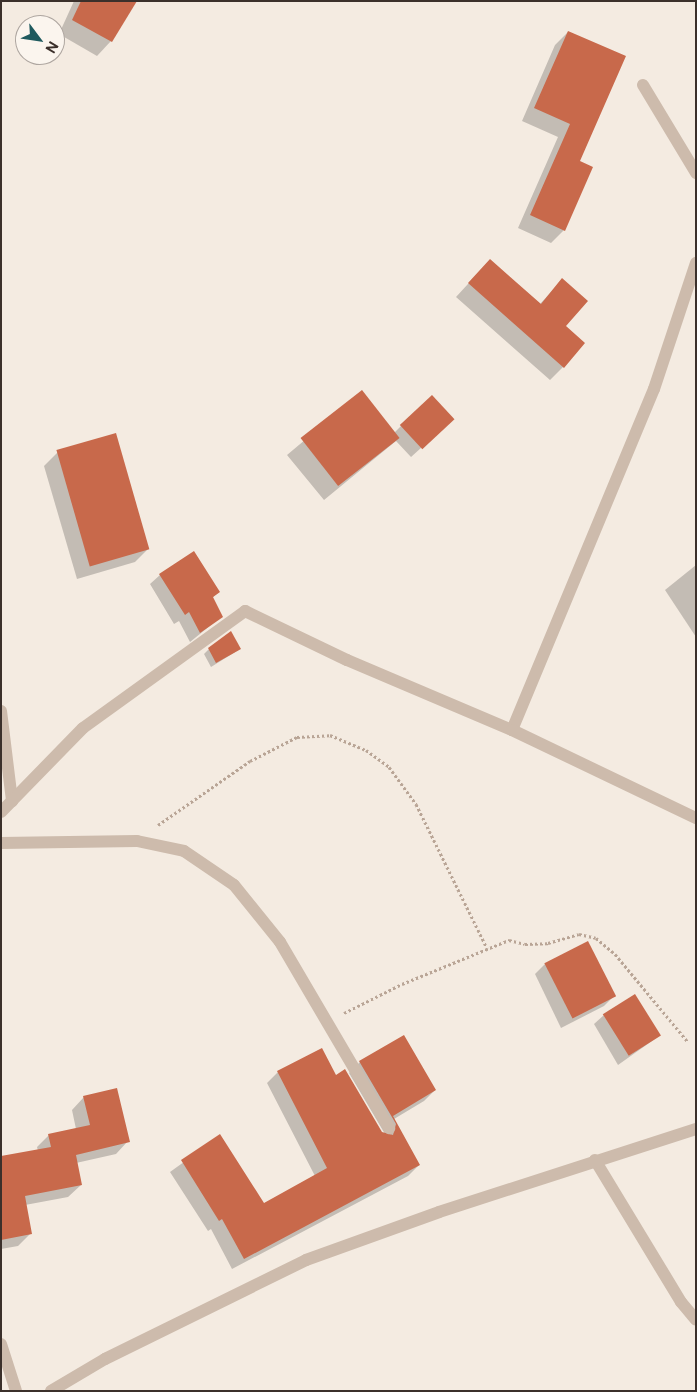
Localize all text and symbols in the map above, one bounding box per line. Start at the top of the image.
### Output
north arrow [15,15,65,65]
text: N [42,38,62,56]

